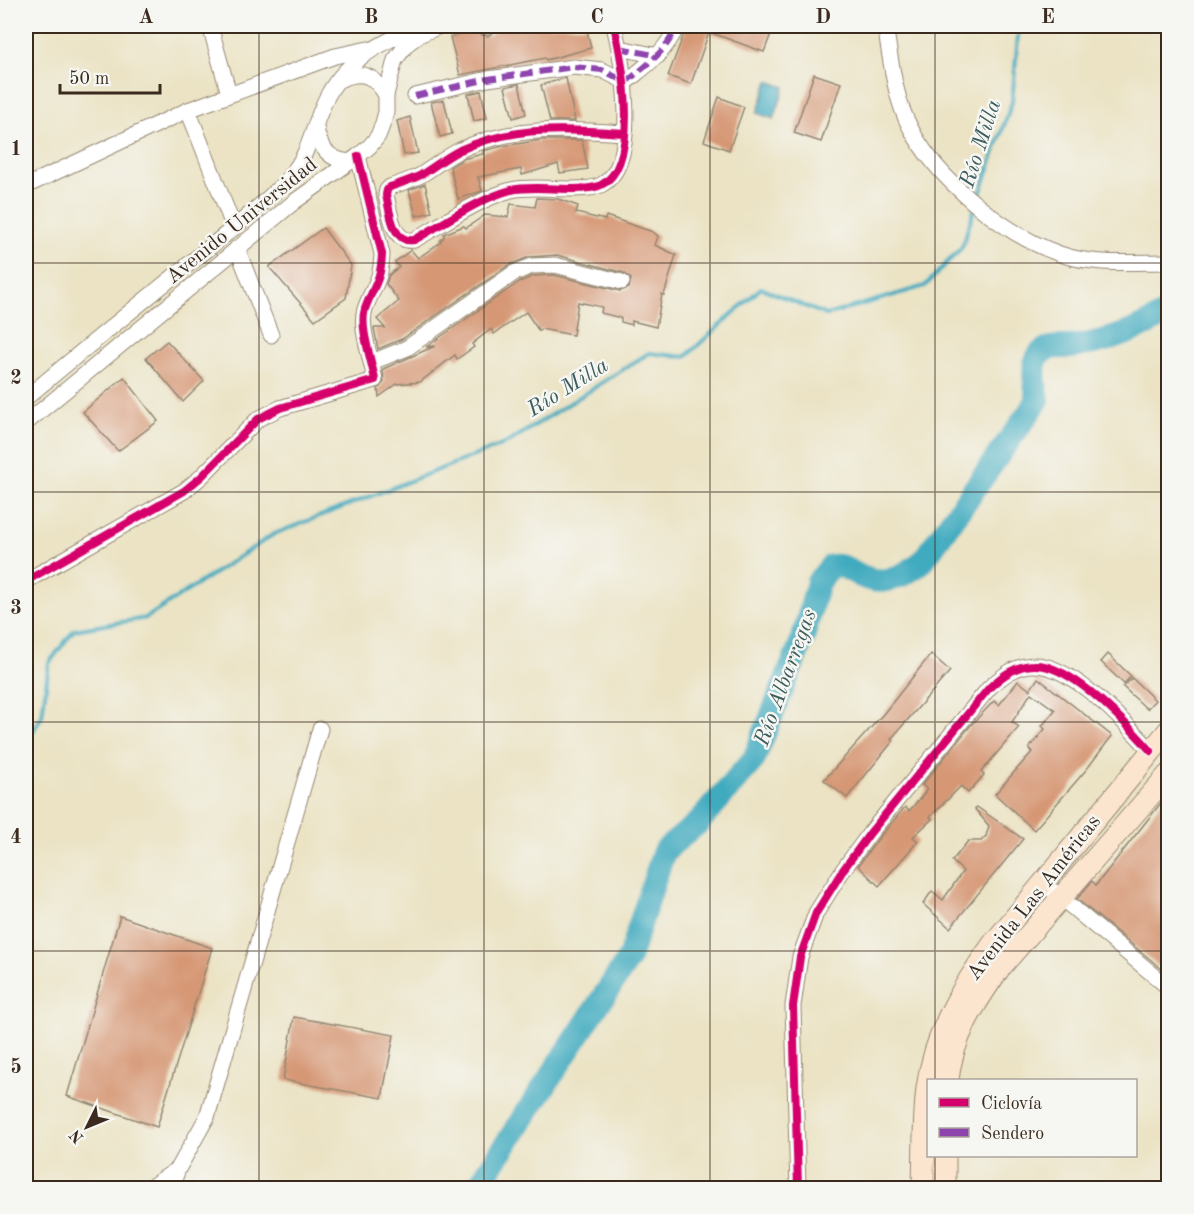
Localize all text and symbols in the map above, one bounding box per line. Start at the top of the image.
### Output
text: A [138,8,154,28]
text: B [364,8,378,28]
text: C [590,8,604,28]
text: D [815,8,831,28]
text: E [1041,8,1055,28]
scale bar [60,57,160,95]
text: 50 m [69,70,109,88]
water label: Río Milla [956,97,1005,191]
text: 1 [10,140,22,160]
street label: Avenido Universidad [162,154,321,288]
water label: Río Milla [523,354,613,422]
text: 2 [10,369,22,389]
text: 3 [10,599,22,619]
water label: Río Albarregas [751,606,821,750]
street label: Avenida Las Américas [963,811,1105,985]
text: 4 [10,828,22,848]
text: 5 [10,1057,22,1078]
legend [927,1079,1137,1157]
text: Ciclovía [981,1095,1042,1113]
north arrow [57,1097,117,1157]
text: N [67,1125,88,1146]
text: Sendero [981,1125,1044,1143]

